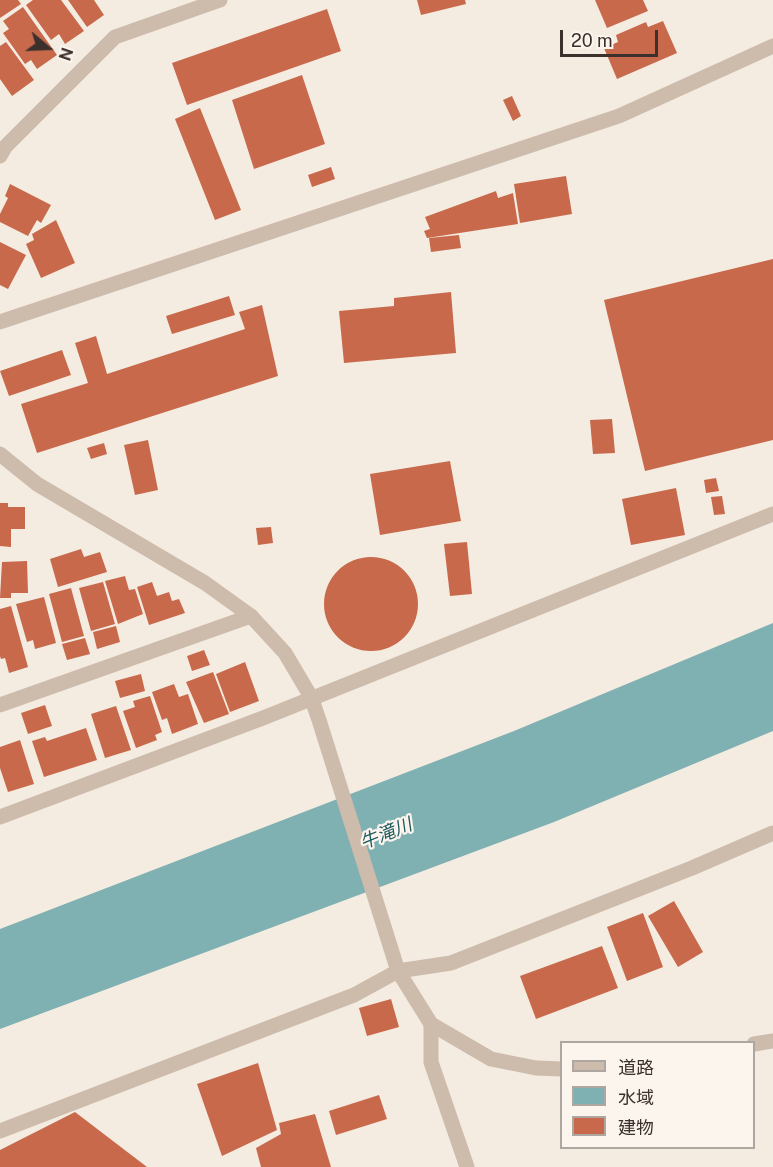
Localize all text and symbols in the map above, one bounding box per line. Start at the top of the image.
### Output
north arrow [18,18,78,78]
scale bar [563,18,660,56]
text: 20 m [571,30,613,51]
text: N [54,45,77,63]
water label: 牛滝川 [357,814,415,854]
legend [560,1041,755,1149]
text: 道路 [618,1057,654,1078]
text: 水域 [618,1087,654,1108]
text: 建物 [618,1117,654,1138]

